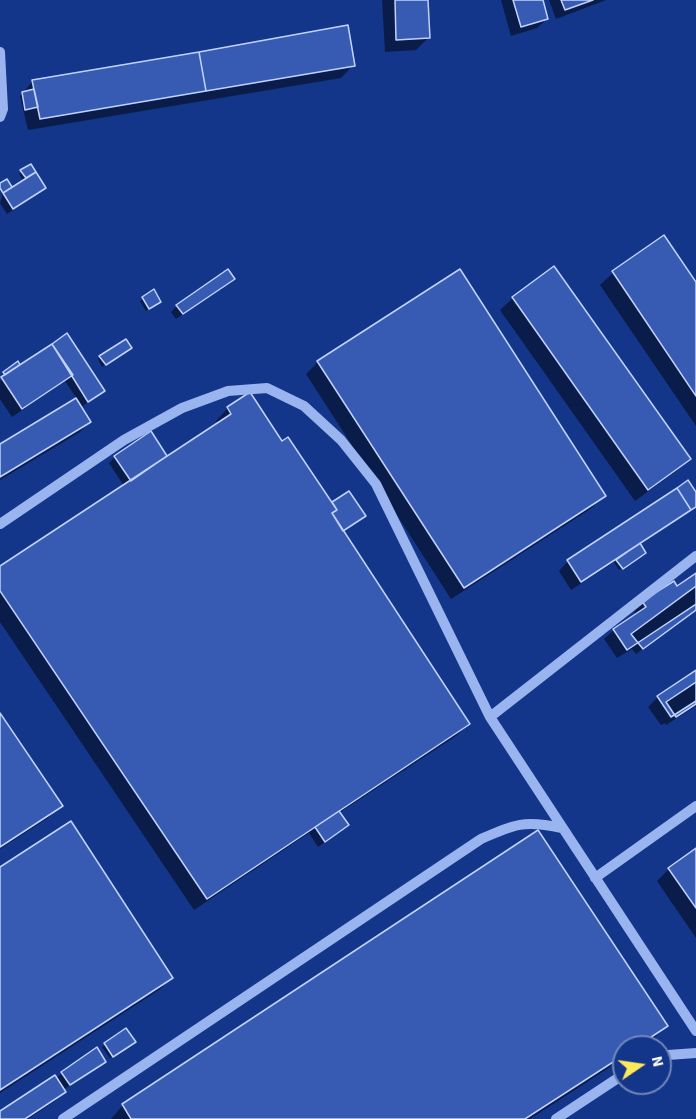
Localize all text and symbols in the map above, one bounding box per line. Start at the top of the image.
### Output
north arrow [612,1035,672,1095]
text: N [646,1054,670,1069]

